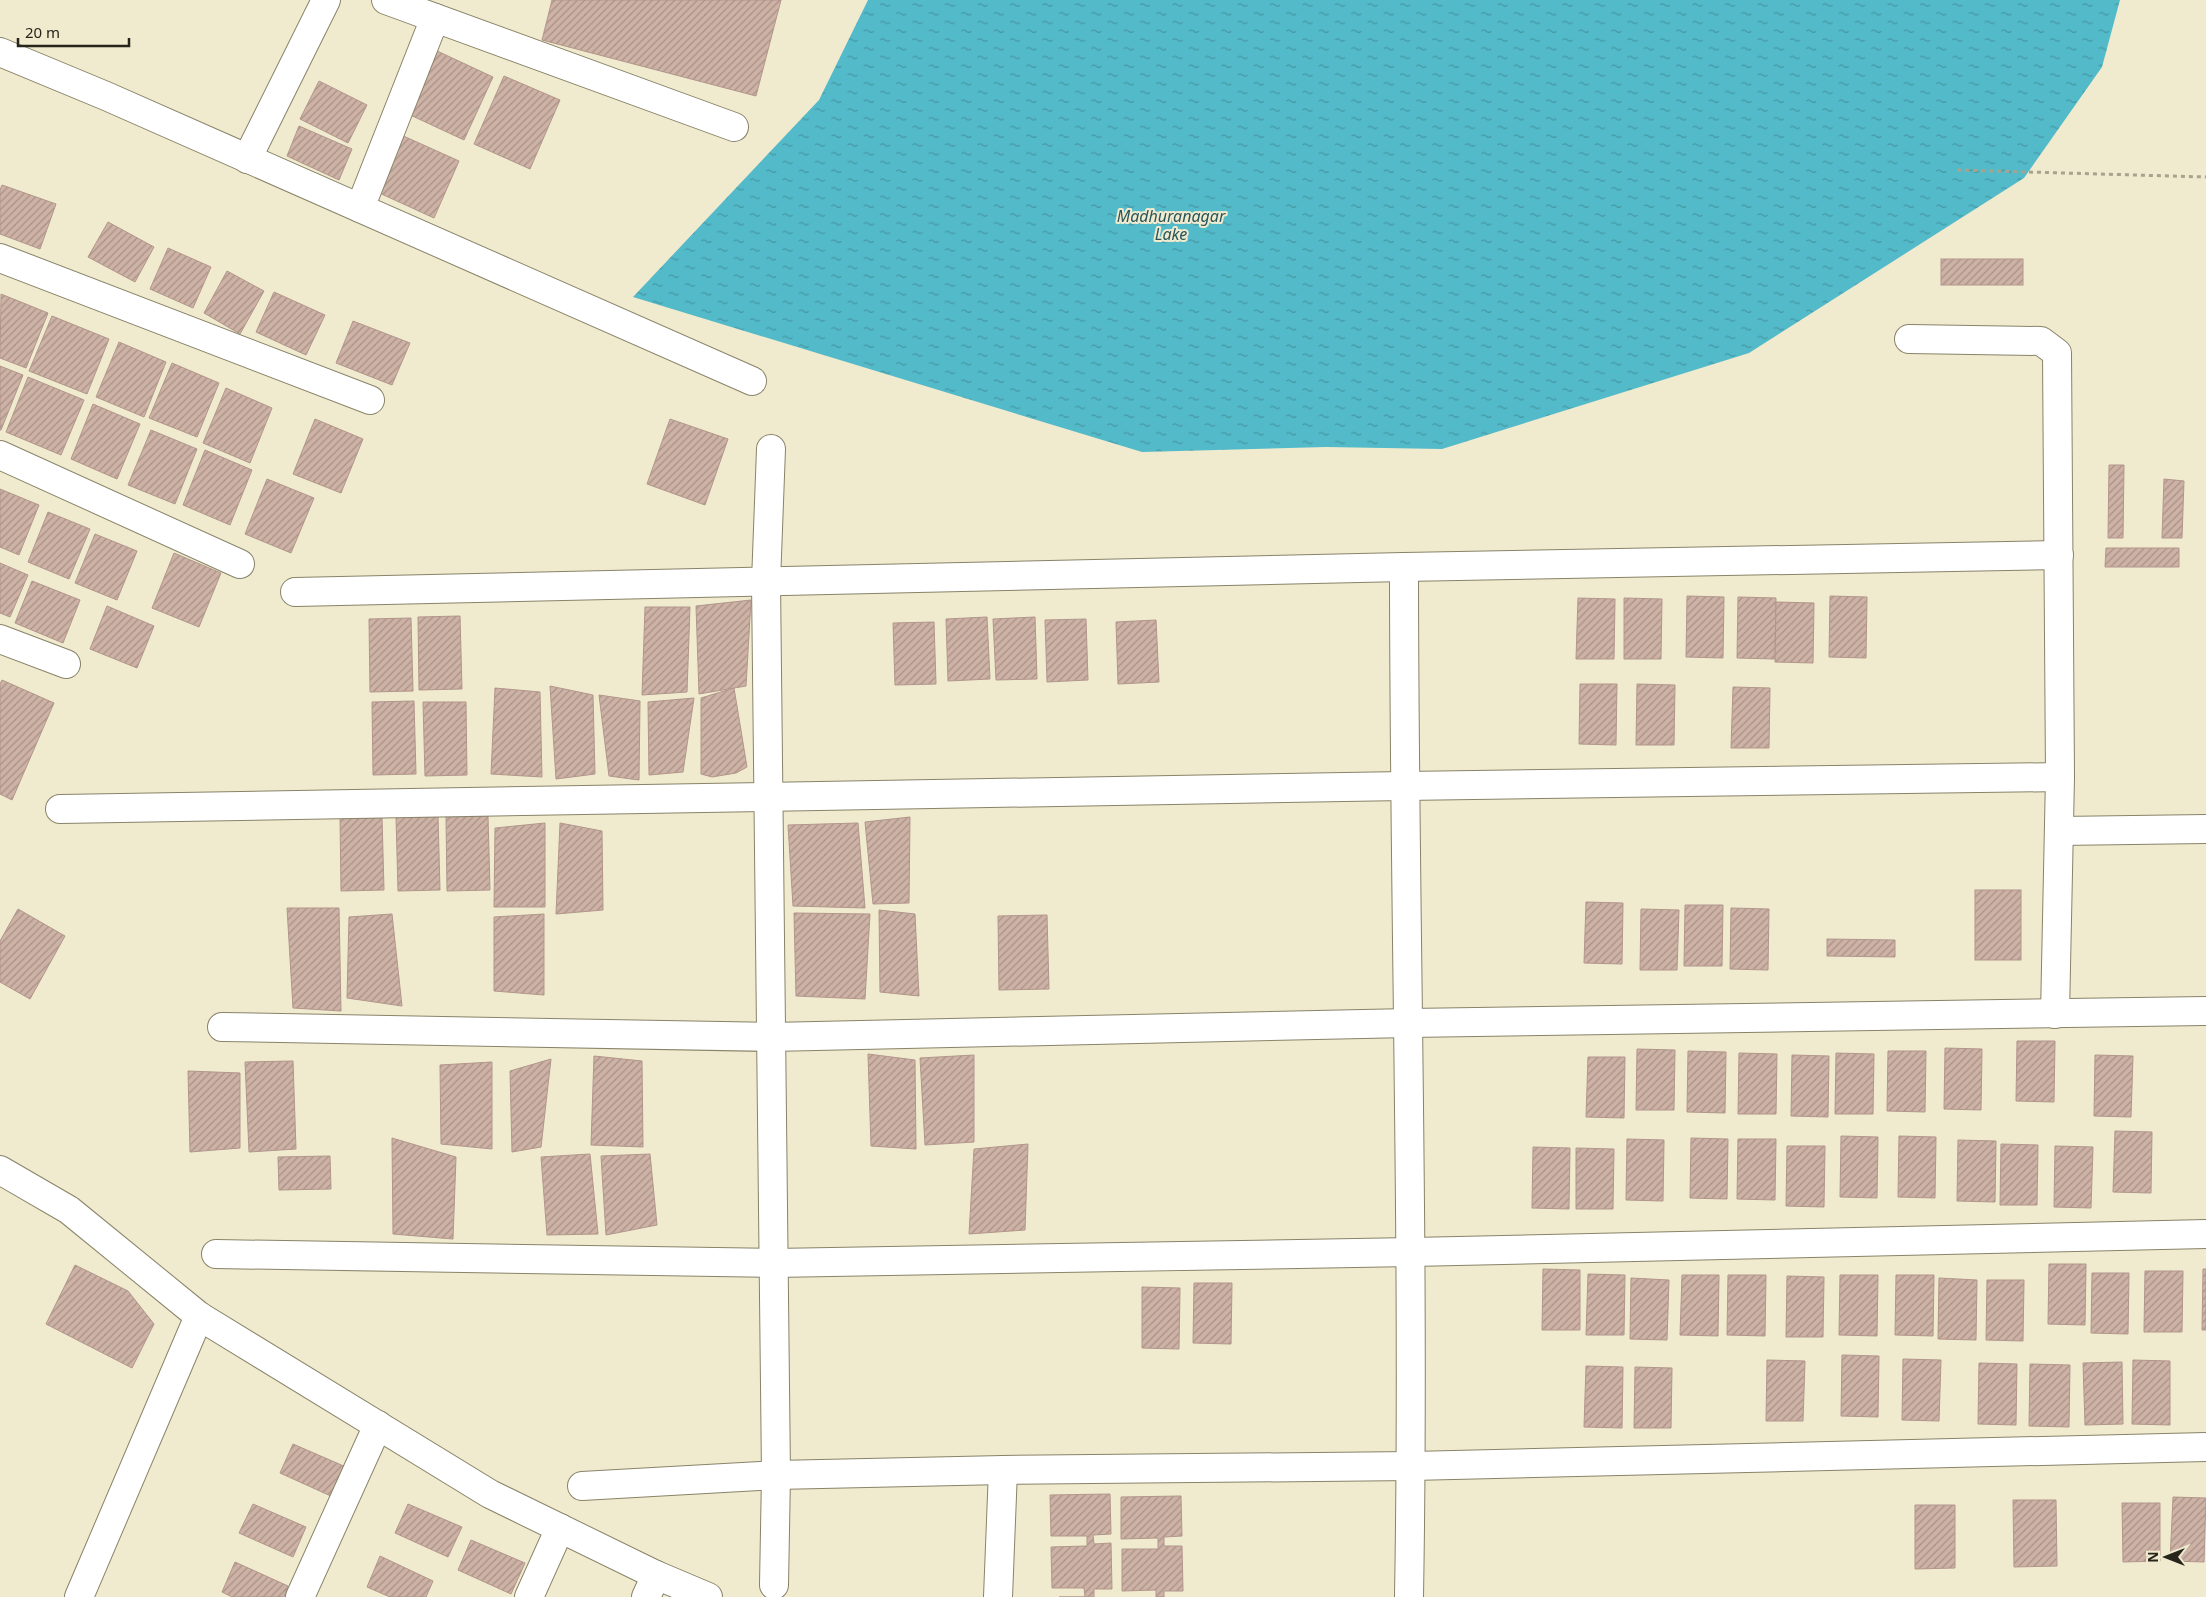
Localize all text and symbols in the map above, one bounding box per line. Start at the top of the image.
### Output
scale bar [18,15,129,47]
text: 20 m [25,22,60,42]
water label: Madhuranagar Lake [1117,205,1226,245]
north arrow [2141,1532,2191,1582]
text: N [2143,1551,2162,1563]

